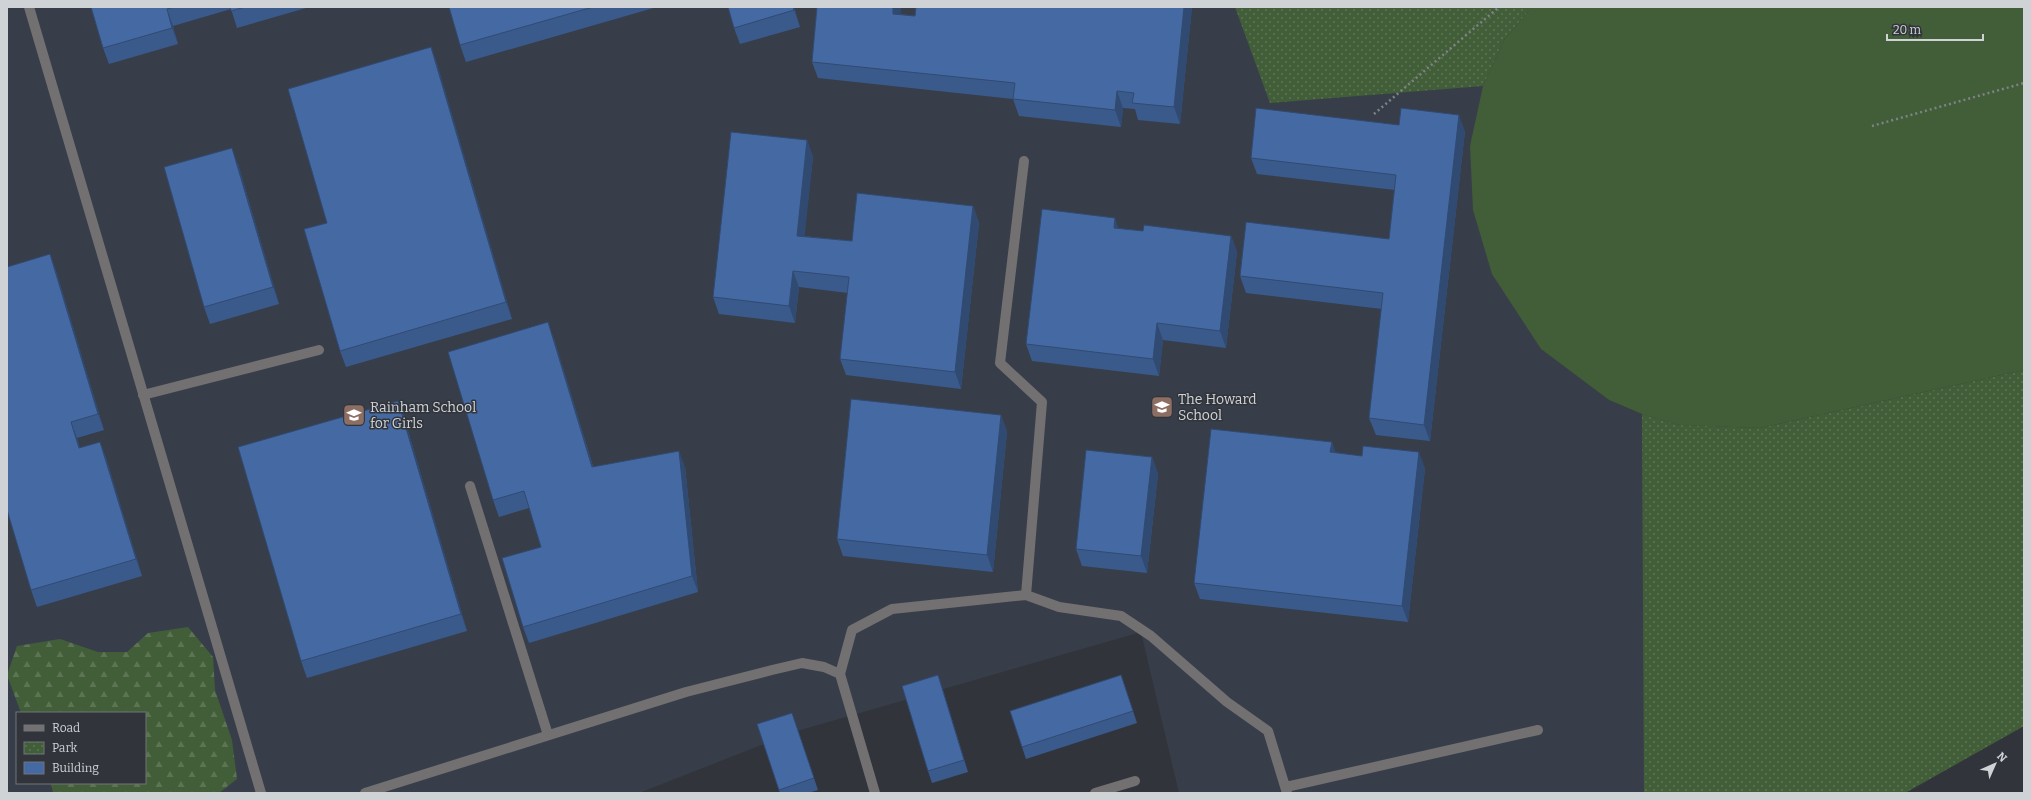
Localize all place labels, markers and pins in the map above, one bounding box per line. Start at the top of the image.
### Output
place label: The Howard School [1178,391,1257,424]
school or university icon: The Howard School [1149,394,1175,420]
place label: Rainham School for Girls [370,399,476,432]
school or university icon: Rainham School for Girls [341,402,367,428]

